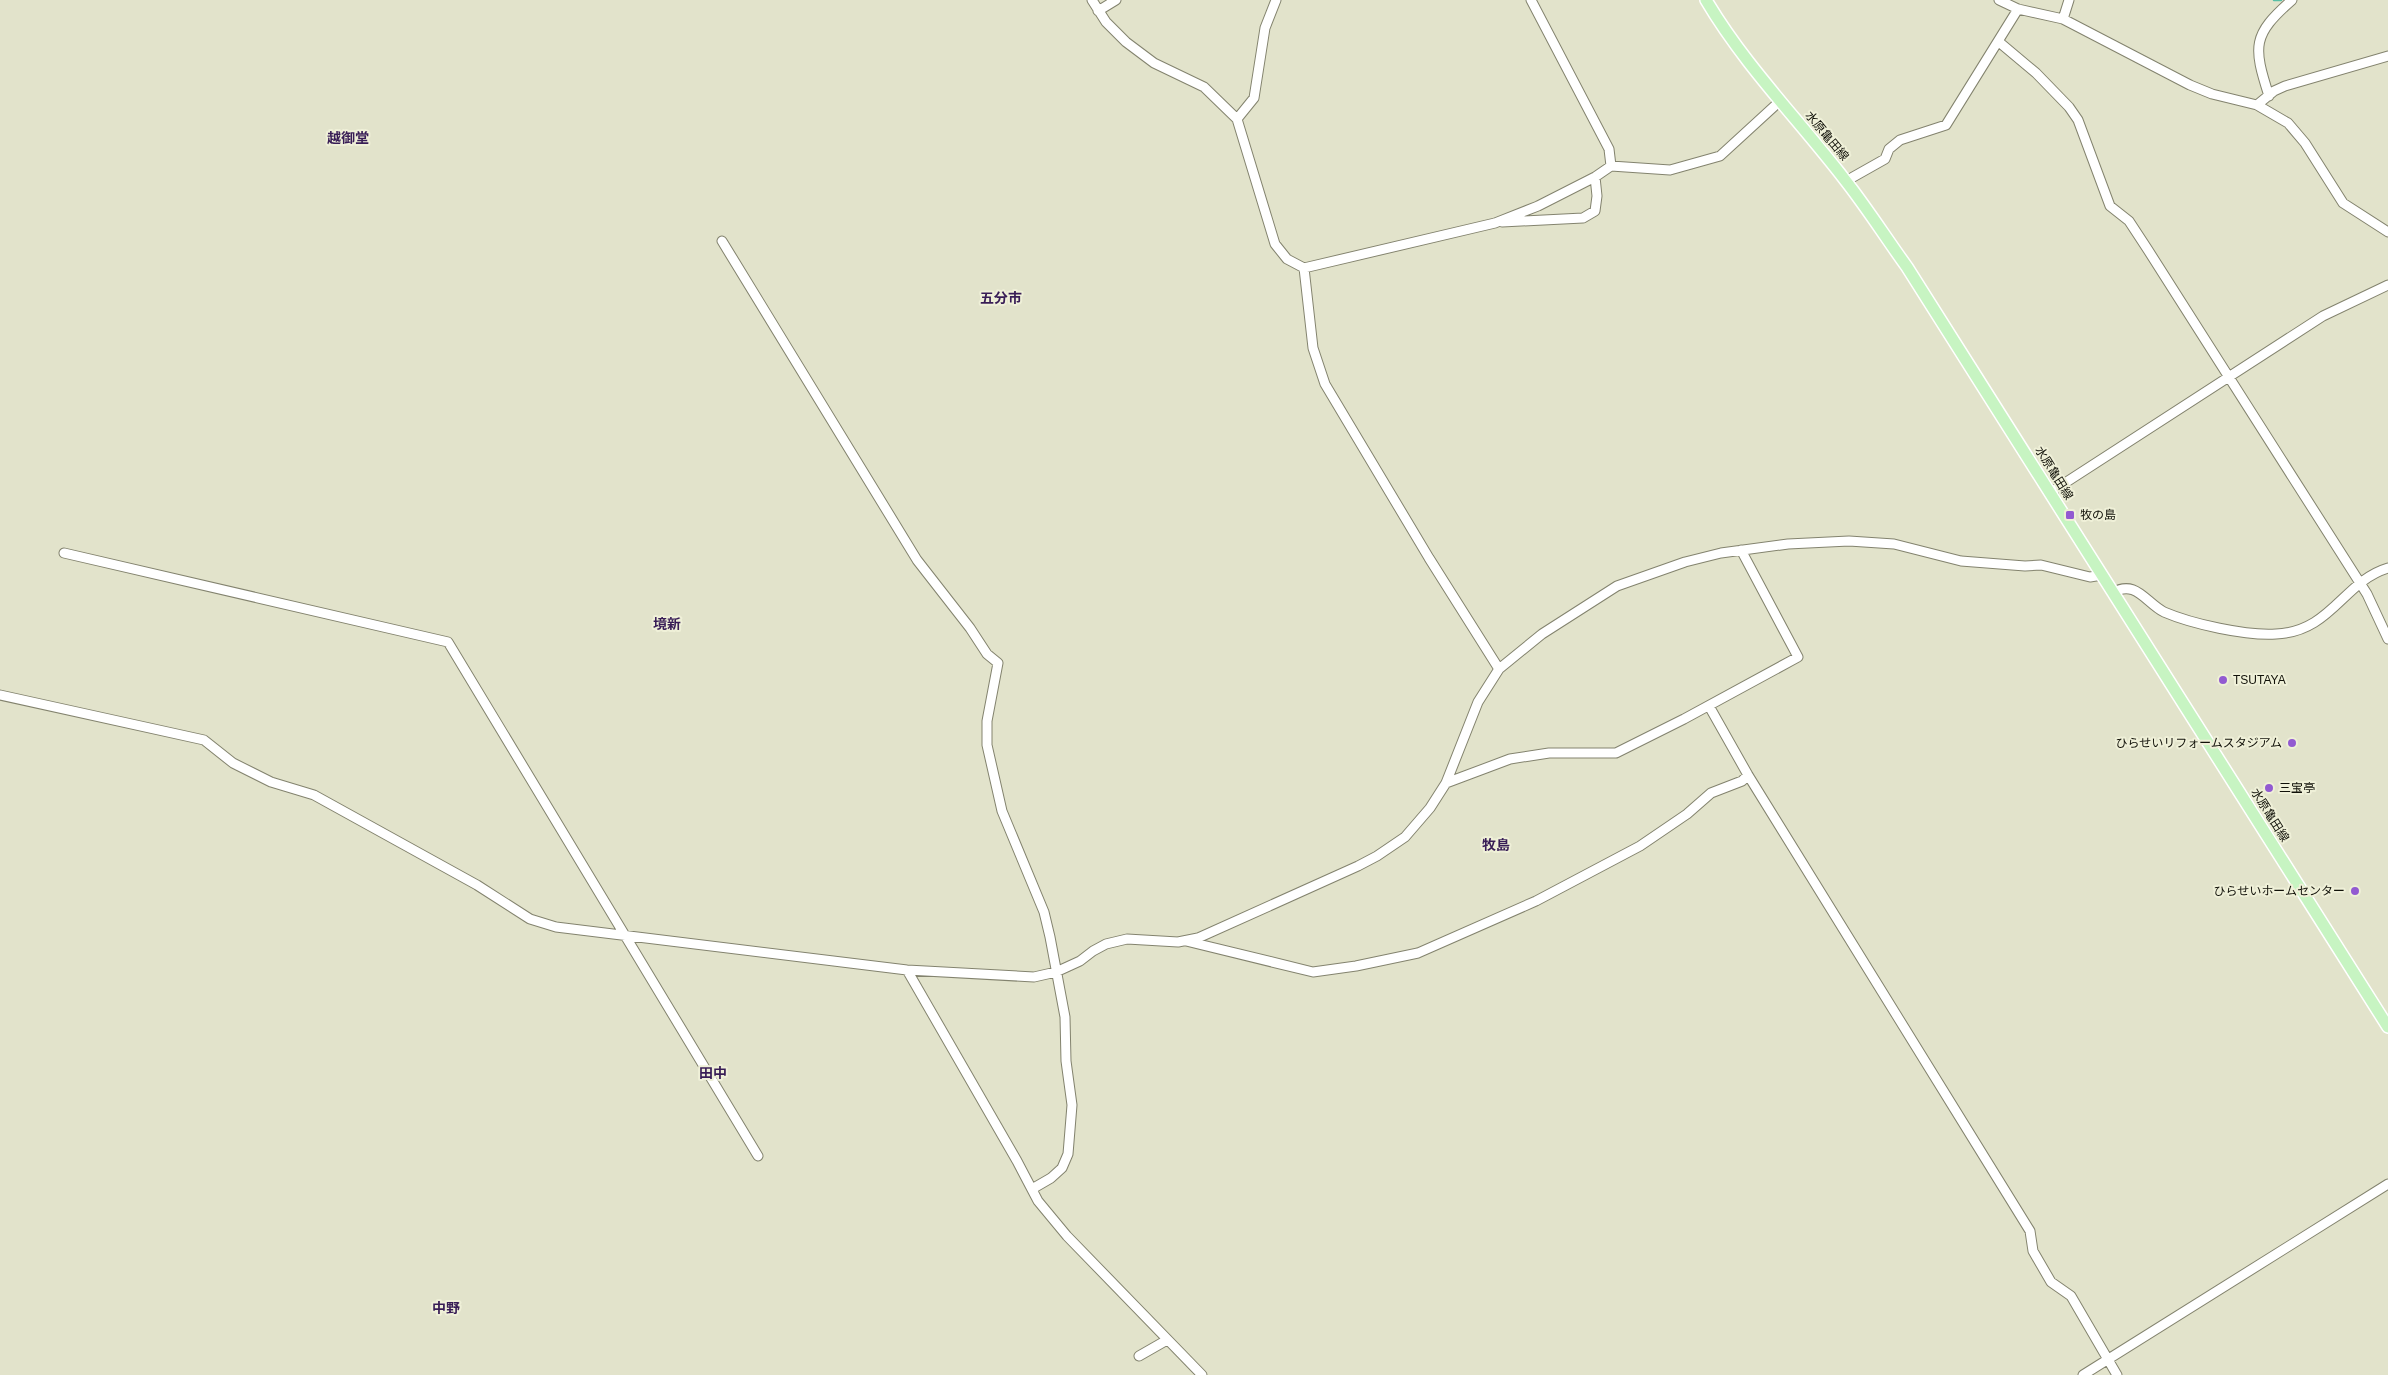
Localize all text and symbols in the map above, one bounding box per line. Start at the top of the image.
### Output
street label: 水原亀田線 [1802,109,1852,163]
district label: 越御堂 [327,130,369,146]
district label: 五分市 [980,290,1022,306]
street label: 水原亀田線 [2032,444,2076,502]
place label: 牧の島 [2080,508,2116,522]
marker: 牧の島 [2064,509,2076,521]
district label: 境新 [653,616,681,632]
place label: TSUTAYA [2233,673,2286,687]
marker: TSUTAYA [2217,674,2229,686]
place label: ひらせいリフォームスタジアム [2115,736,2282,750]
marker: ひらせいリフォームスタジアム [2286,737,2298,749]
place label: 三宝亭 [2279,781,2315,795]
marker: 三宝亭 [2263,782,2275,794]
street label: 水原亀田線 [2248,786,2292,844]
district label: 牧島 [1482,837,1510,853]
place label: ひらせいホームセンター [2214,884,2345,898]
marker: ひらせいホームセンター [2349,885,2361,897]
district label: 田中 [699,1065,727,1081]
district label: 中野 [432,1300,460,1316]

